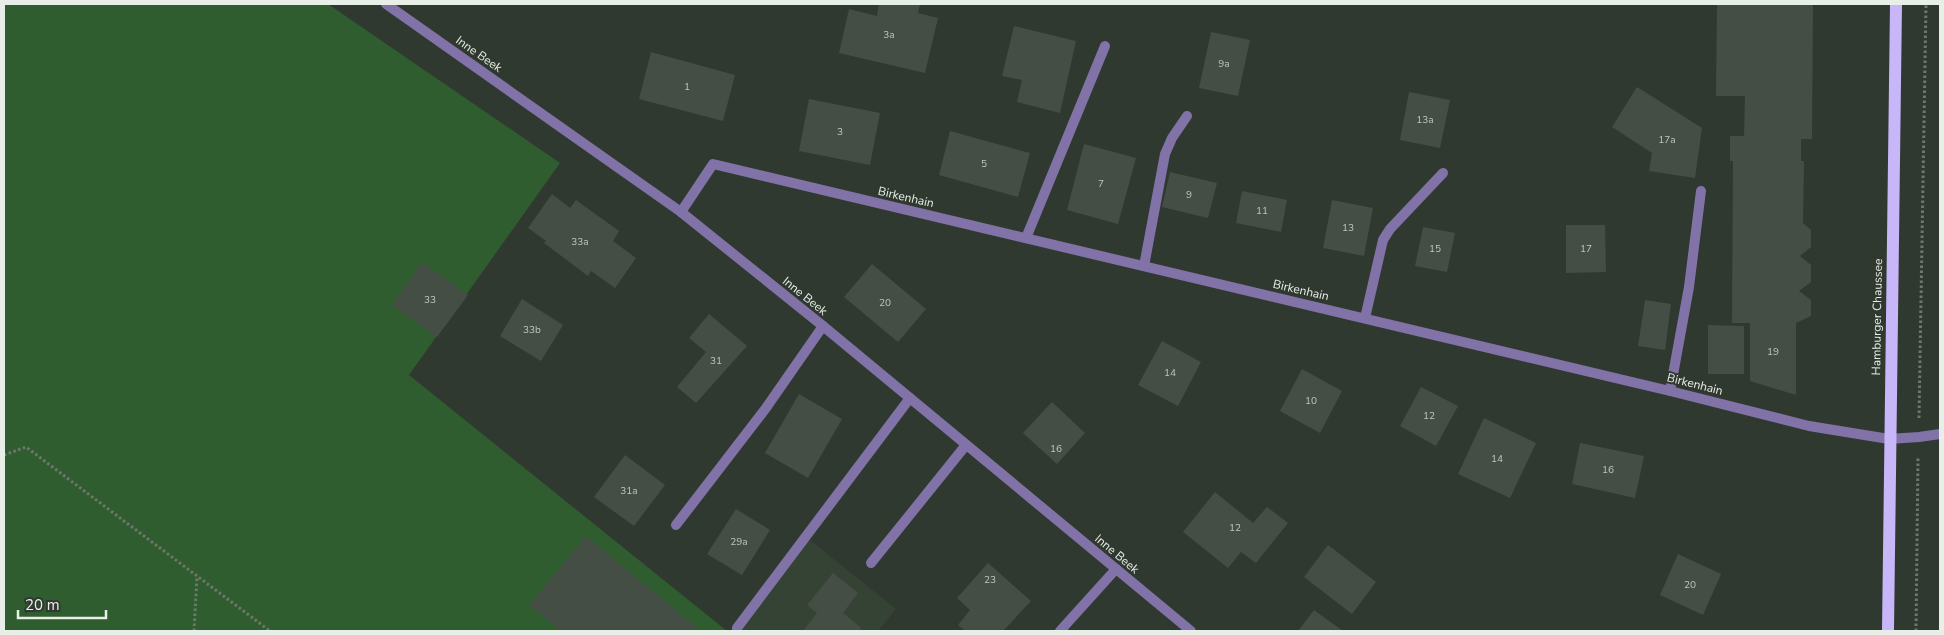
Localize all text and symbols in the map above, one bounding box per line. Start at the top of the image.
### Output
house number: 3a [883,28,895,42]
street label: Inne Beek [453,32,506,76]
house number: 9a [1218,57,1230,71]
house number: 1 [684,80,690,94]
house number: 13a [1416,113,1434,127]
house number: 3 [837,125,843,139]
house number: 17a [1658,133,1676,147]
house number: 5 [981,157,987,171]
house number: 7 [1098,177,1104,191]
street label: Birkenhain [876,183,936,211]
house number: 9 [1186,188,1192,202]
house number: 11 [1256,204,1268,218]
house number: 13 [1342,221,1354,235]
house number: 33a [571,235,589,249]
house number: 15 [1429,242,1441,256]
house number: 17 [1580,242,1592,256]
street label: Hamburger Chaussee [1868,258,1886,376]
street label: Inne Beek [779,273,831,320]
street label: Birkenhain [1271,276,1331,304]
house number: 33 [424,293,436,307]
house number: 20 [879,296,891,310]
house number: 33b [523,323,541,337]
house number: 19 [1767,345,1779,359]
house number: 31 [710,354,722,368]
house number: 14 [1164,366,1176,380]
street label: Birkenhain [1665,369,1725,399]
house number: 10 [1305,394,1317,408]
house number: 12 [1423,409,1435,423]
house number: 16 [1050,442,1062,456]
house number: 14 [1491,452,1503,466]
house number: 16 [1602,463,1614,477]
house number: 31a [620,484,638,498]
house number: 12 [1229,521,1241,535]
street label: Inne Beek [1092,531,1143,578]
house number: 29a [730,535,748,549]
house number: 23 [984,573,996,587]
house number: 20 [1684,578,1696,592]
scale bar [18,588,105,620]
text: 20 m [25,595,60,615]

